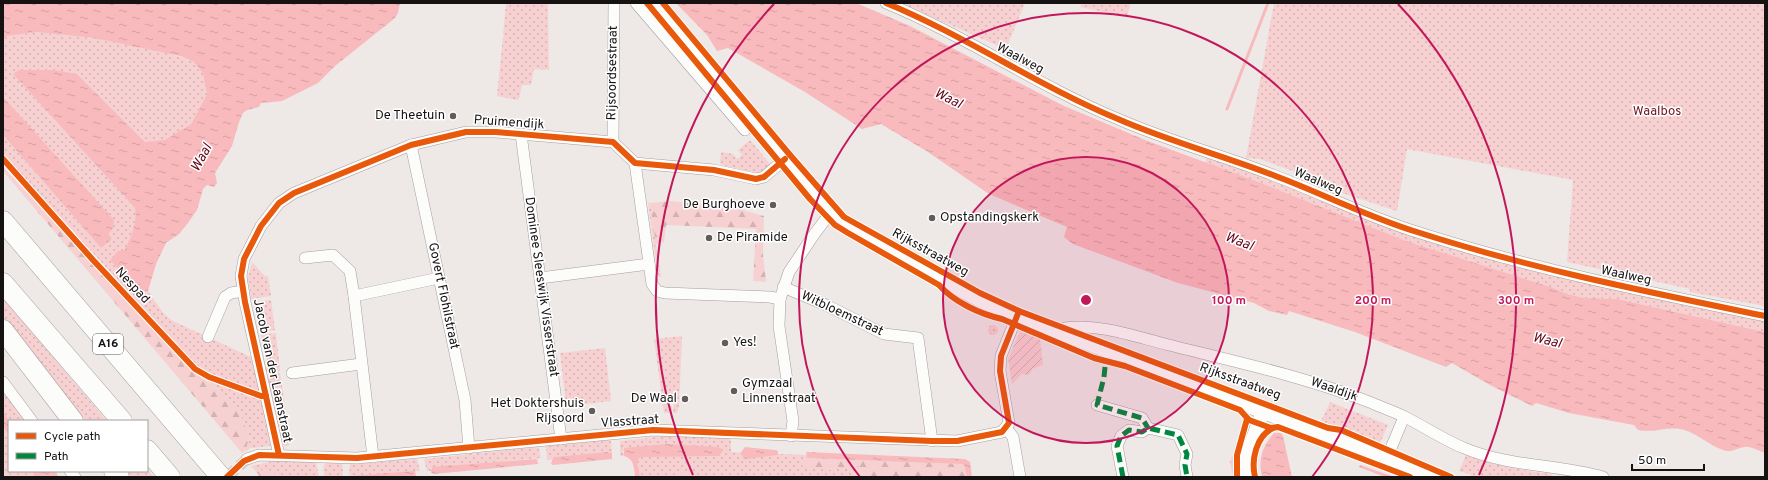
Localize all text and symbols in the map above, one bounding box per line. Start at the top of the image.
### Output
street label: Rijsoordsestraat [604,25,622,121]
street label: Waalweg [994,40,1046,78]
water label: Waal [931,85,966,114]
park label: Waalbos [1633,104,1681,120]
place label: De Theetuin [375,108,445,124]
marker: De Theetuin [448,111,458,121]
street label: Pruimendijk [473,113,545,133]
water label: Waal [188,140,217,175]
street label: Waalweg [1291,165,1345,199]
street label: Dominee Sleeswijk Visserstraat [520,196,562,378]
place label: De Burghoeve [683,197,765,213]
marker: De Burghoeve [768,200,778,210]
place label: Opstandingskerk [940,210,1039,226]
marker: Opstandingskerk [927,213,937,223]
street label: Rijksstraatweg [889,225,971,281]
water label: Waal [1222,229,1257,256]
place label: De Piramide [717,230,788,246]
marker: De Piramide [704,233,714,243]
street label: Govert Flohilstraat [424,241,462,351]
street label: Waalweg [1599,263,1653,289]
street label: Nespad [111,264,153,308]
street label: Witbloemstraat [798,288,886,340]
centre of rings [1079,293,1093,307]
text: 100 m [1212,293,1246,309]
text: 200 m [1355,293,1391,309]
text: 300 m [1498,293,1534,309]
street label: Jacob van der Laanstraat [249,298,295,445]
water label: Waal [1531,329,1565,353]
road number: A16 [93,334,123,354]
place label: Yes! [733,335,757,351]
marker: Yes! [720,338,730,348]
street label: Rijksstraatweg [1197,360,1283,404]
street label: Waaldijk [1308,374,1360,406]
place label: Gymzaal Linnenstraat [742,376,816,407]
marker: Gymzaal Linnenstraat [729,386,739,396]
place label: De Waal [631,391,677,407]
marker: De Waal [680,394,690,404]
place label: Het Doktershuis Rijsoord [490,396,584,427]
marker: Het Doktershuis Rijsoord [587,406,597,416]
street label: Vlasstraat [600,412,660,432]
legend [8,420,148,472]
text: Cycle path [44,429,101,445]
scale bar [1632,446,1704,472]
text: Path [44,449,69,465]
text: 50 m [1638,453,1666,469]

